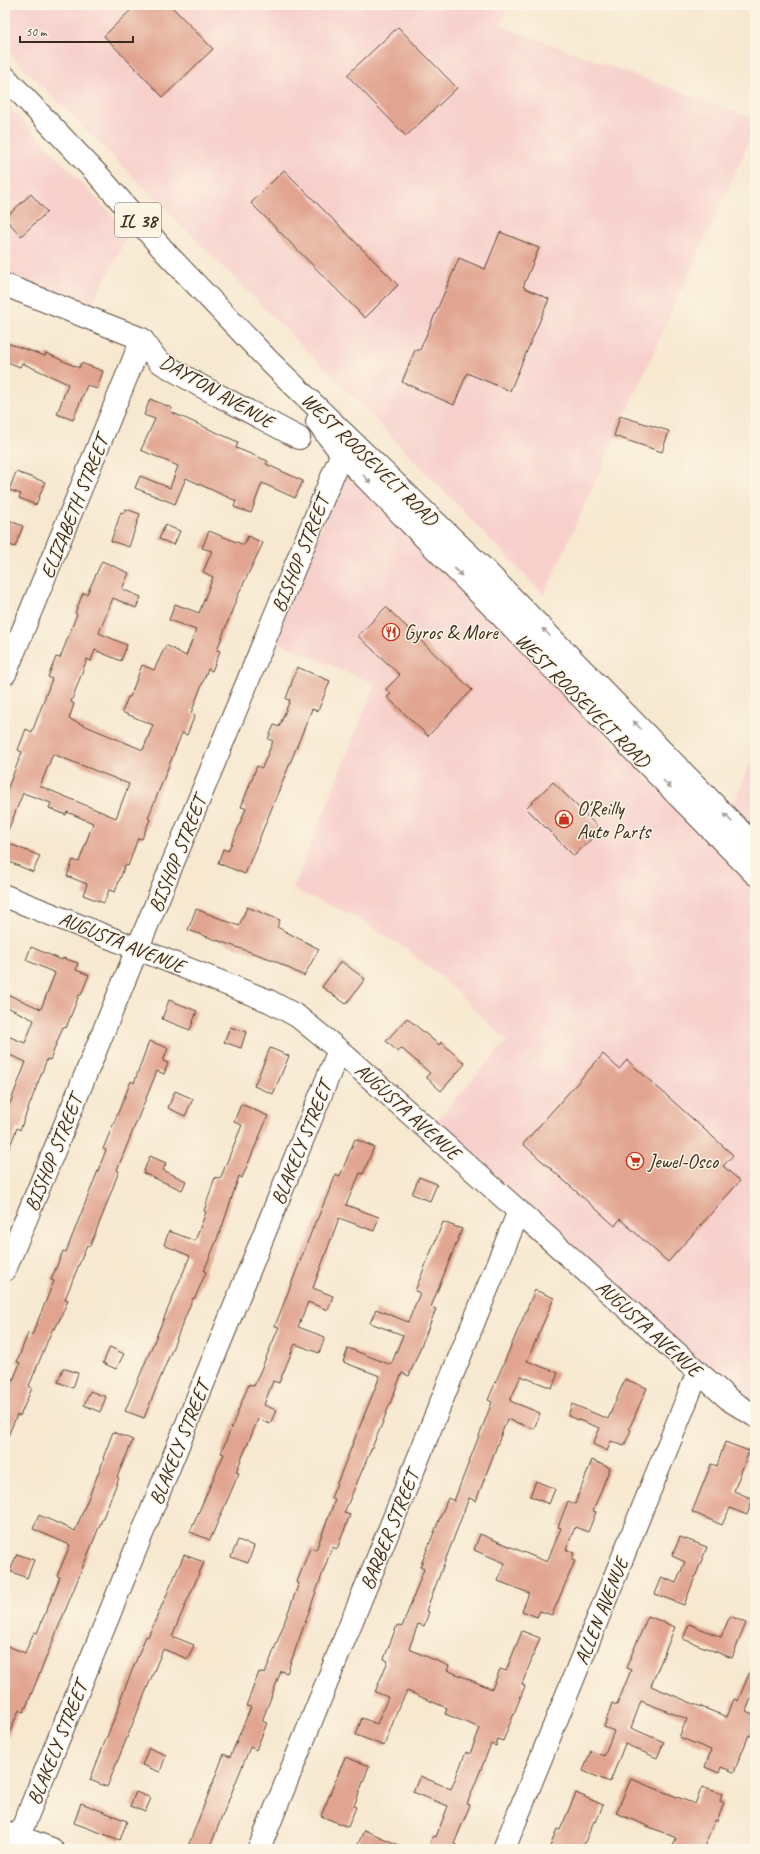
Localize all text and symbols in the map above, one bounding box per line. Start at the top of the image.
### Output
scale bar [20,18,133,44]
text: 50 m [26,24,48,40]
road number: IL 38 [115,203,161,237]
street label: DAYTON AVENUE [156,349,281,436]
street label: WEST ROOSEVELT ROAD [296,388,444,532]
street label: ELIZABETH STREET [35,428,116,582]
one-way arrow [362,474,372,484]
street label: BISHOP STREET [266,488,337,616]
one-way arrow [453,567,463,577]
place label: Gyros & More [404,620,499,645]
restaurant icon: Gyros & More [381,622,401,642]
one-way arrow [541,627,551,637]
street label: WEST ROOSEVELT ROAD [510,628,656,774]
one-way arrow [632,720,642,730]
one-way arrow [662,779,672,789]
street label: BISHOP STREET [143,788,214,916]
place label: O'Reilly Auto Parts [577,796,652,844]
shop icon: O'Reilly Auto Parts [554,809,574,829]
one-way arrow [723,813,733,823]
street label: AUGUSTA AVENUE [55,906,191,980]
street label: AUGUSTA AVENUE [350,1058,468,1167]
street label: BLAKELY STREET [265,1074,339,1208]
street label: BISHOP STREET [19,1087,90,1215]
place label: Jewel-Osco [647,1149,719,1174]
supermarket icon: Jewel-Osco [625,1151,645,1171]
street label: AUGUSTA AVENUE [591,1275,709,1384]
street label: BLAKELY STREET [143,1374,217,1508]
street label: BARBER STREET [354,1463,426,1593]
street label: ALLEN AVENUE [569,1551,635,1668]
street label: BLAKELY STREET [21,1674,95,1808]

